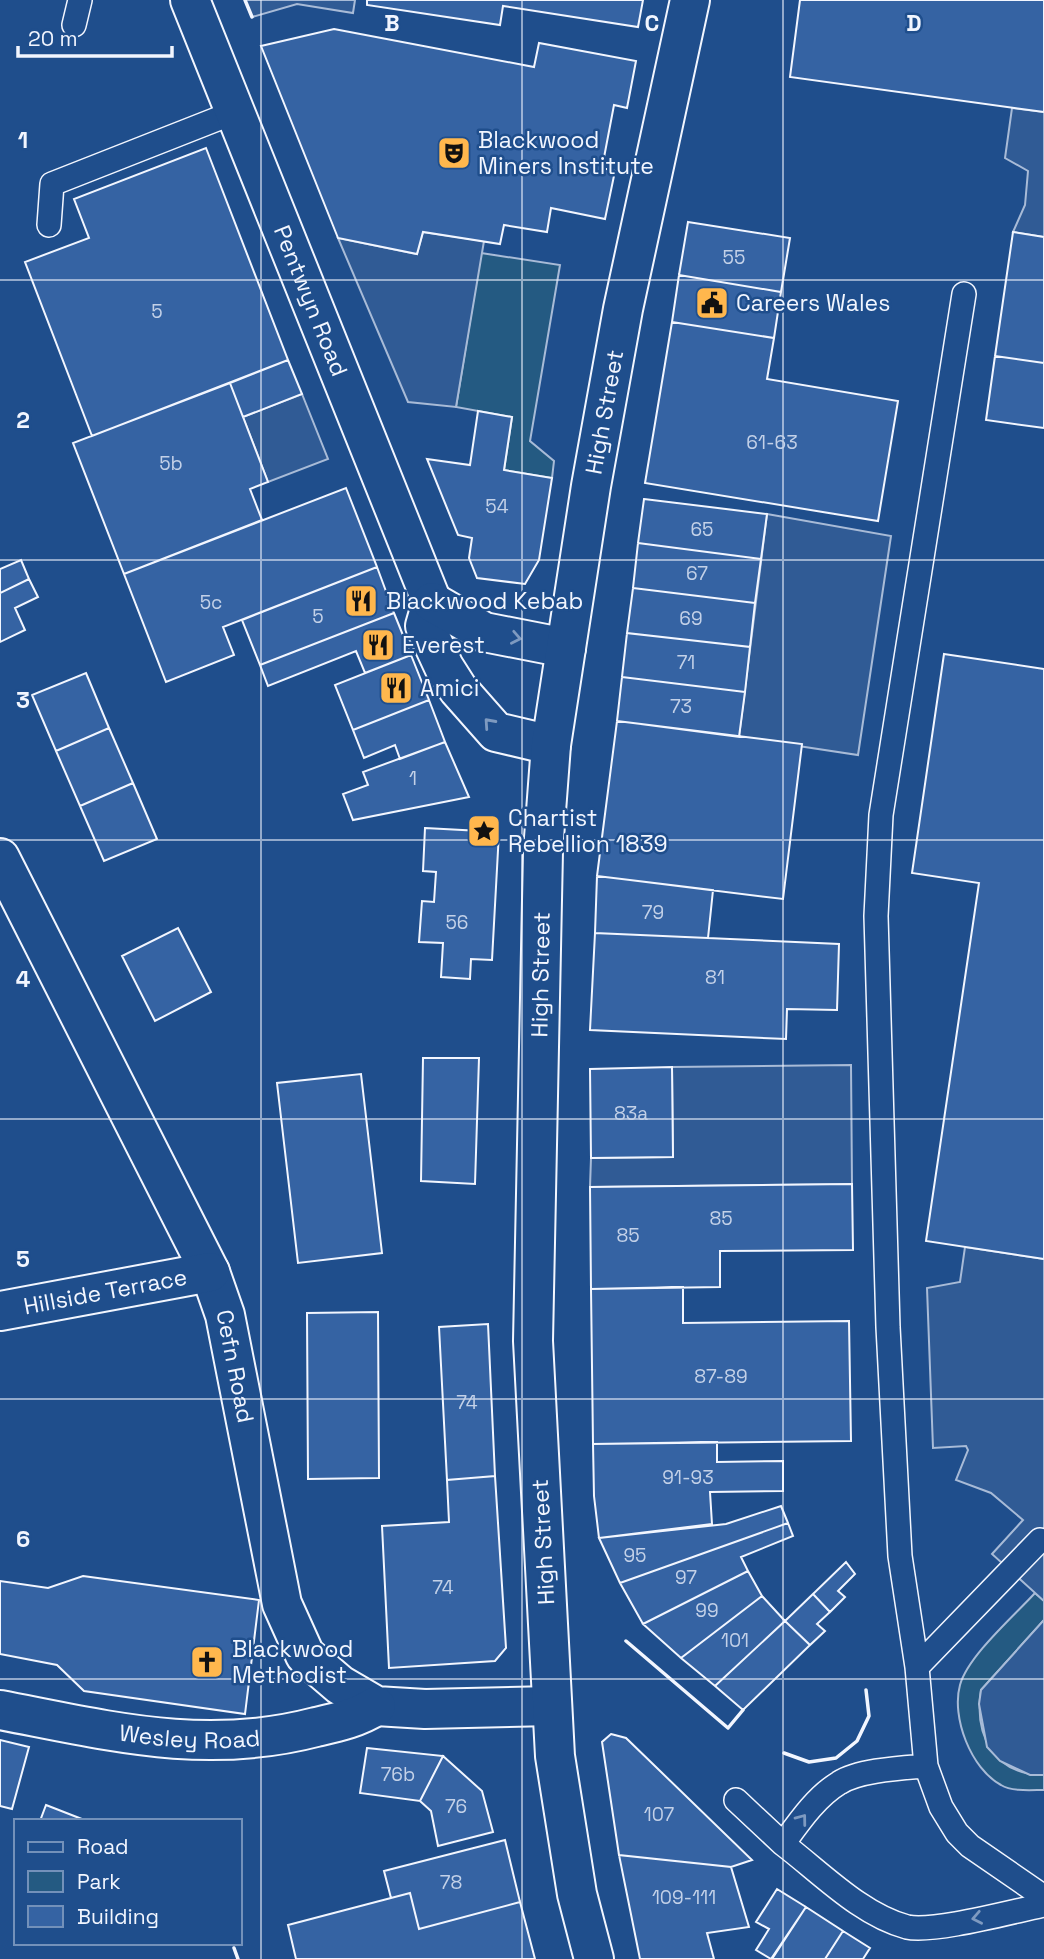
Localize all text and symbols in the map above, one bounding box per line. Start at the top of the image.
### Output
text: B [384,8,400,38]
text: C [645,8,659,38]
text: D [906,8,922,38]
scale bar [18,14,172,58]
text: 20 m [28,25,78,52]
text: 1 [18,125,28,155]
place label: Blackwood Miners Institute [478,125,654,181]
theatre icon: Blackwood Miners Institute [435,134,473,172]
street label: Pentwyn Road [267,221,355,381]
house number: 55 [723,245,745,270]
public building icon: Careers Wales [693,284,731,322]
place label: Careers Wales [736,288,890,318]
house number: 5 [151,299,163,324]
street label: High Street [578,348,630,477]
text: 2 [16,405,30,435]
house number: 61-63 [746,430,798,455]
house number: 5b [159,451,183,476]
house number: 54 [485,494,509,519]
house number: 65 [690,517,714,542]
house number: 67 [686,561,708,586]
restaurant icon: Blackwood Kebab [342,582,380,620]
place label: Blackwood Kebab [386,586,583,616]
house number: 5c [200,590,222,615]
house number: 5 [312,604,324,629]
house number: 69 [679,606,703,631]
restaurant icon: Everest [359,626,397,664]
place label: Everest [402,630,485,660]
one-way arrow [510,630,522,645]
house number: 71 [677,650,695,675]
restaurant icon: Amici [377,669,415,707]
place label: Amici [420,673,479,703]
text: 3 [16,685,30,715]
house number: 73 [670,694,692,719]
one-way arrow [484,718,497,731]
house number: 1 [409,766,417,791]
place label: Chartist Rebellion 1839 [508,803,668,859]
place icon: Chartist Rebellion 1839 [465,812,503,850]
house number: 79 [642,900,664,925]
house number: 56 [445,910,469,935]
street label: High Street [524,911,557,1038]
text: 4 [16,964,31,994]
house number: 81 [705,965,725,990]
house number: 83a [614,1101,648,1126]
house number: 85 [709,1206,733,1231]
house number: 85 [616,1223,640,1248]
text: 5 [16,1244,30,1274]
street label: Hillside Terrace [21,1262,189,1321]
street label: Cefn Road [209,1307,261,1425]
house number: 87-89 [694,1364,748,1389]
house number: 74 [456,1390,478,1415]
house number: 91-93 [662,1465,714,1490]
street label: High Street [525,1478,561,1606]
text: 6 [16,1524,30,1554]
house number: 95 [623,1543,647,1568]
house number: 97 [675,1565,697,1590]
house number: 74 [432,1575,454,1600]
house number: 99 [695,1598,719,1623]
house number: 101 [721,1628,749,1653]
place label: Blackwood Methodist [232,1634,353,1690]
church icon: Blackwood Methodist [188,1643,226,1681]
street label: Wesley Road [117,1717,261,1755]
house number: 76b [381,1762,415,1787]
house number: 76 [445,1794,467,1819]
house number: 107 [644,1802,675,1827]
one-way arrow [793,1814,806,1827]
legend [14,1819,242,1945]
text: Road [77,1833,129,1860]
text: Park [77,1868,121,1895]
house number: 78 [440,1870,462,1895]
house number: 109-111 [652,1885,716,1910]
text: Building [77,1903,159,1930]
one-way arrow [971,1910,983,1925]

